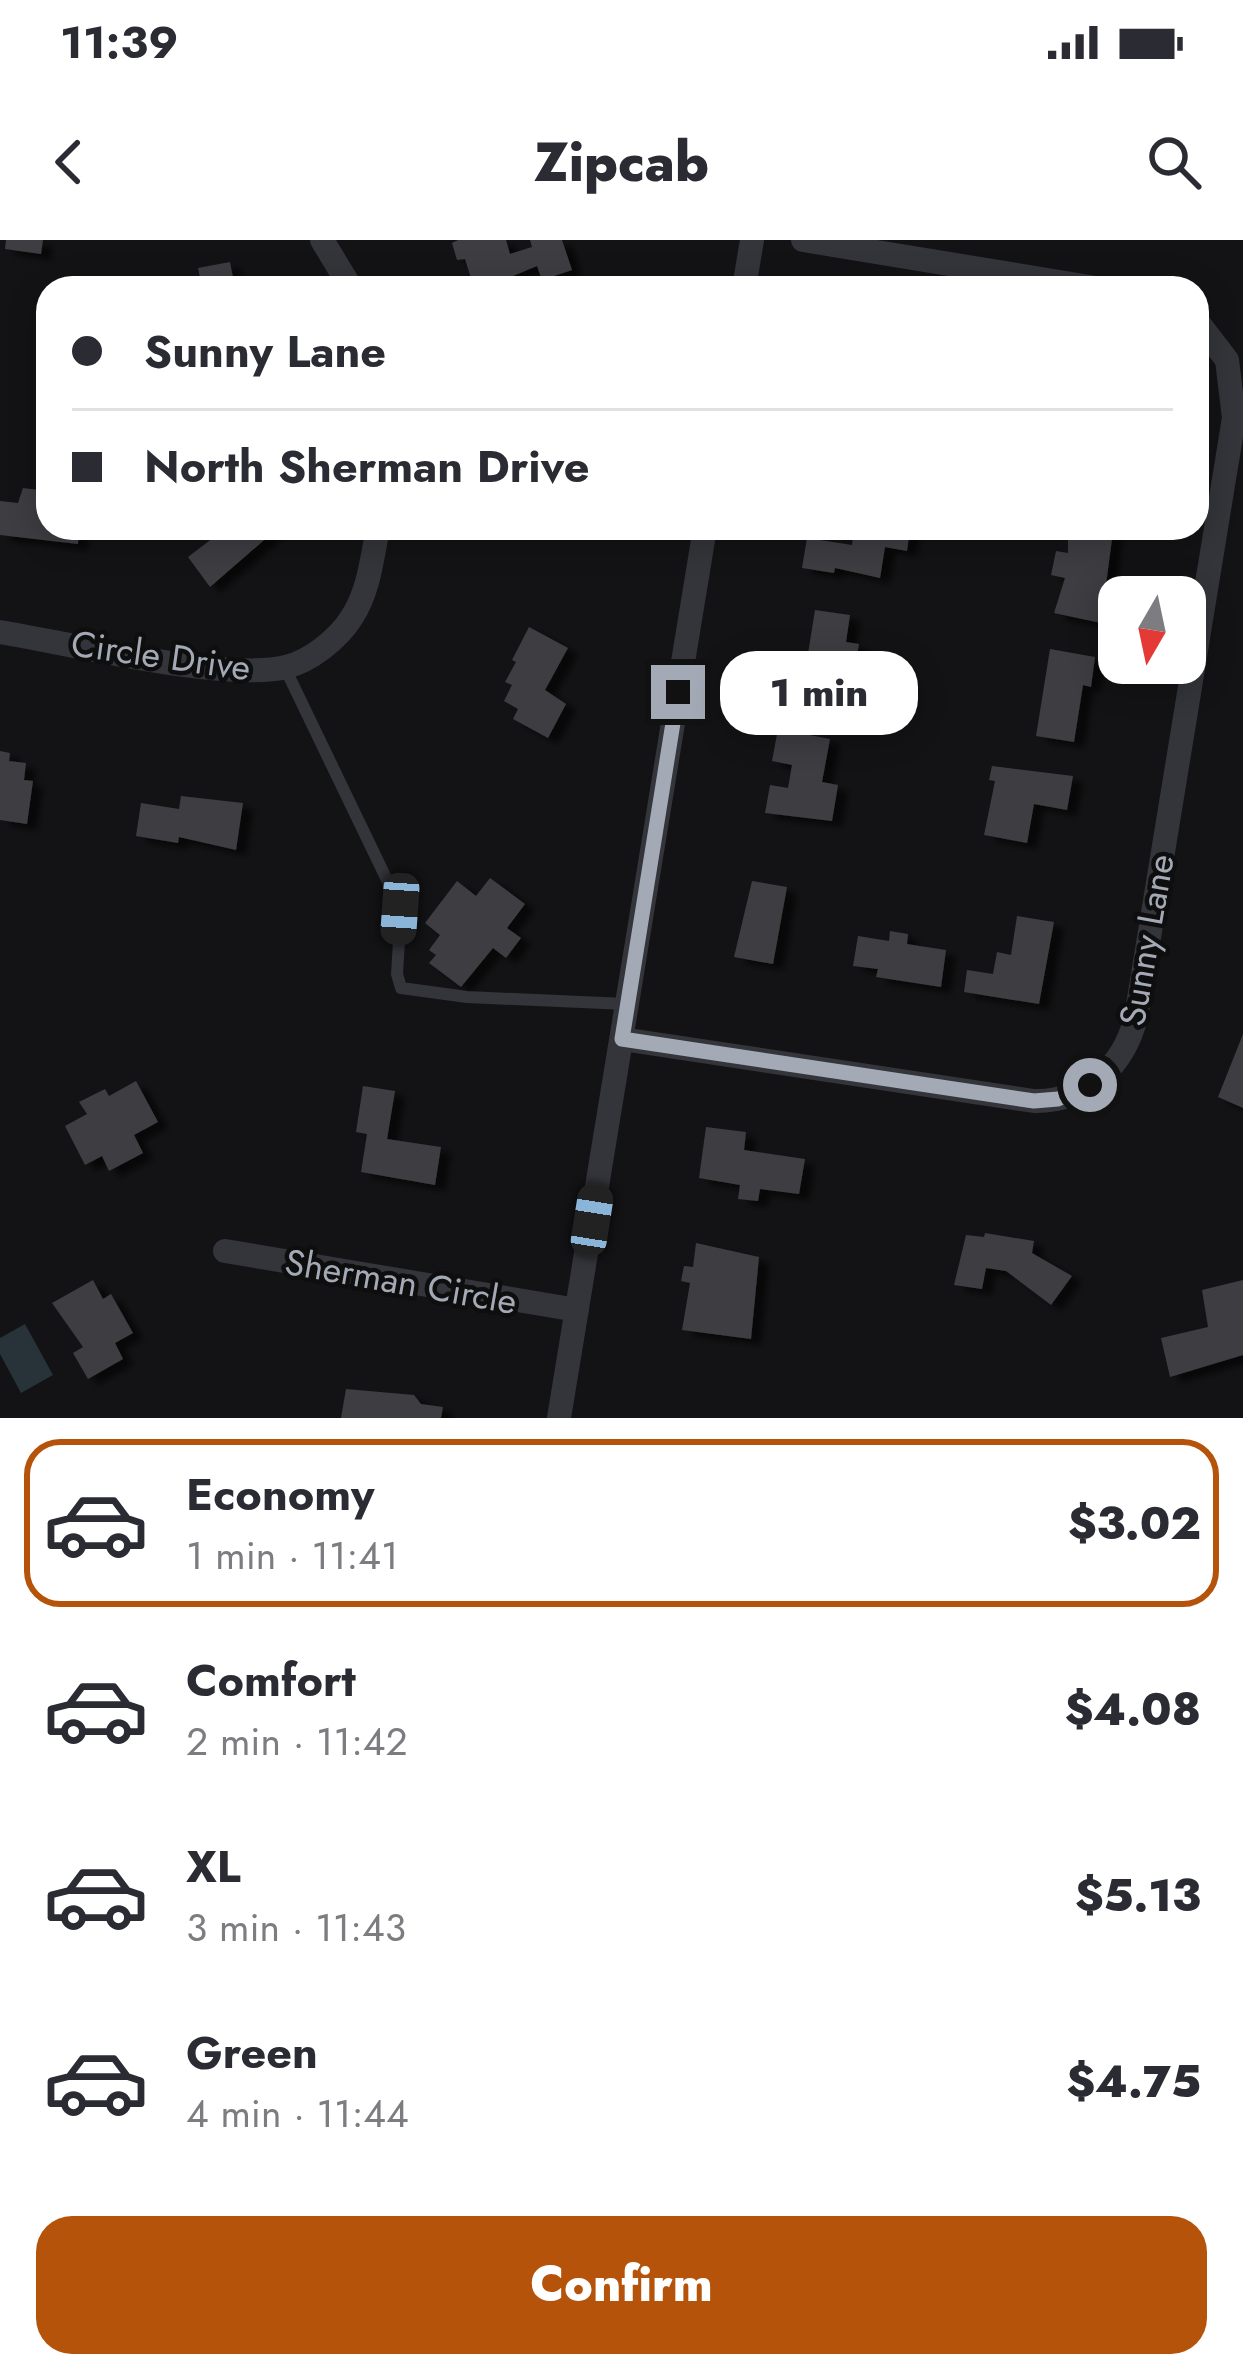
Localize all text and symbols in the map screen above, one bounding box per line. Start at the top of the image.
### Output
text: 11:39 [60,10,178,75]
text: Zipcab [534,123,709,201]
icon: back [36,129,102,195]
icon: search [1141,129,1207,195]
text: Sunny Lane [144,319,386,384]
text: North Sherman Drive [144,434,589,499]
north arrow [1098,576,1206,684]
map controls [1098,576,1206,684]
street label: Circle Drive [68,617,254,693]
callout: 1 min [720,650,918,734]
text: 1 min [770,664,868,721]
route end [651,665,705,719]
street label: Sunny Lane [1105,850,1187,1030]
car [380,872,420,946]
route start [1063,1058,1117,1112]
car [569,1182,615,1258]
street label: Sherman Circle [281,1235,521,1327]
text: Economy [186,1462,374,1527]
icon: car [42,1469,150,1577]
text: $3.02 [1068,1491,1201,1556]
text: 1 min · 11:41 [186,1527,398,1584]
text: Comfort [186,1648,356,1713]
icon: car [42,1655,150,1763]
text: $4.08 [1065,1677,1201,1742]
text: 2 min · 11:42 [186,1713,408,1770]
text: XL [186,1834,241,1899]
icon: car [42,1841,150,1949]
text: $5.13 [1075,1863,1201,1928]
text: 3 min · 11:43 [186,1899,406,1956]
text: Green [186,2020,318,2085]
icon: car [42,2027,150,2135]
text: $4.75 [1066,2049,1201,2114]
text: 4 min · 11:44 [186,2085,409,2142]
button: Confirm [36,2216,1207,2354]

